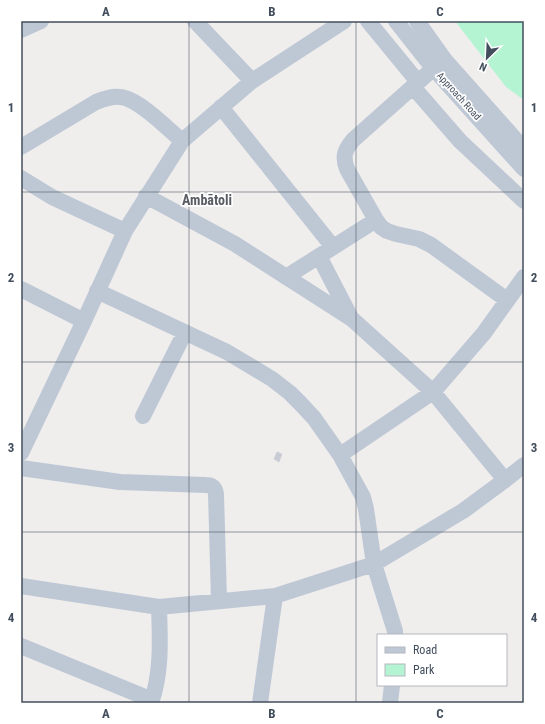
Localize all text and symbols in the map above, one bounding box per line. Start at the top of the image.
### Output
text: A [102,4,110,19]
text: B [268,4,276,19]
text: C [436,4,444,19]
north arrow [467,38,507,78]
text: N [477,59,489,74]
street label: Approach Road [435,70,483,122]
text: 1 [8,100,14,115]
text: 1 [531,100,537,115]
district label: Ambātoli [182,192,232,208]
text: 2 [8,270,15,285]
text: 2 [531,270,538,285]
text: 3 [8,440,14,455]
text: 3 [531,440,537,455]
text: 4 [8,610,15,625]
text: 4 [531,610,538,625]
legend [377,634,507,686]
text: Road [413,643,437,657]
text: Park [413,663,435,677]
text: A [102,706,110,721]
text: B [268,706,276,721]
text: C [436,706,444,721]

